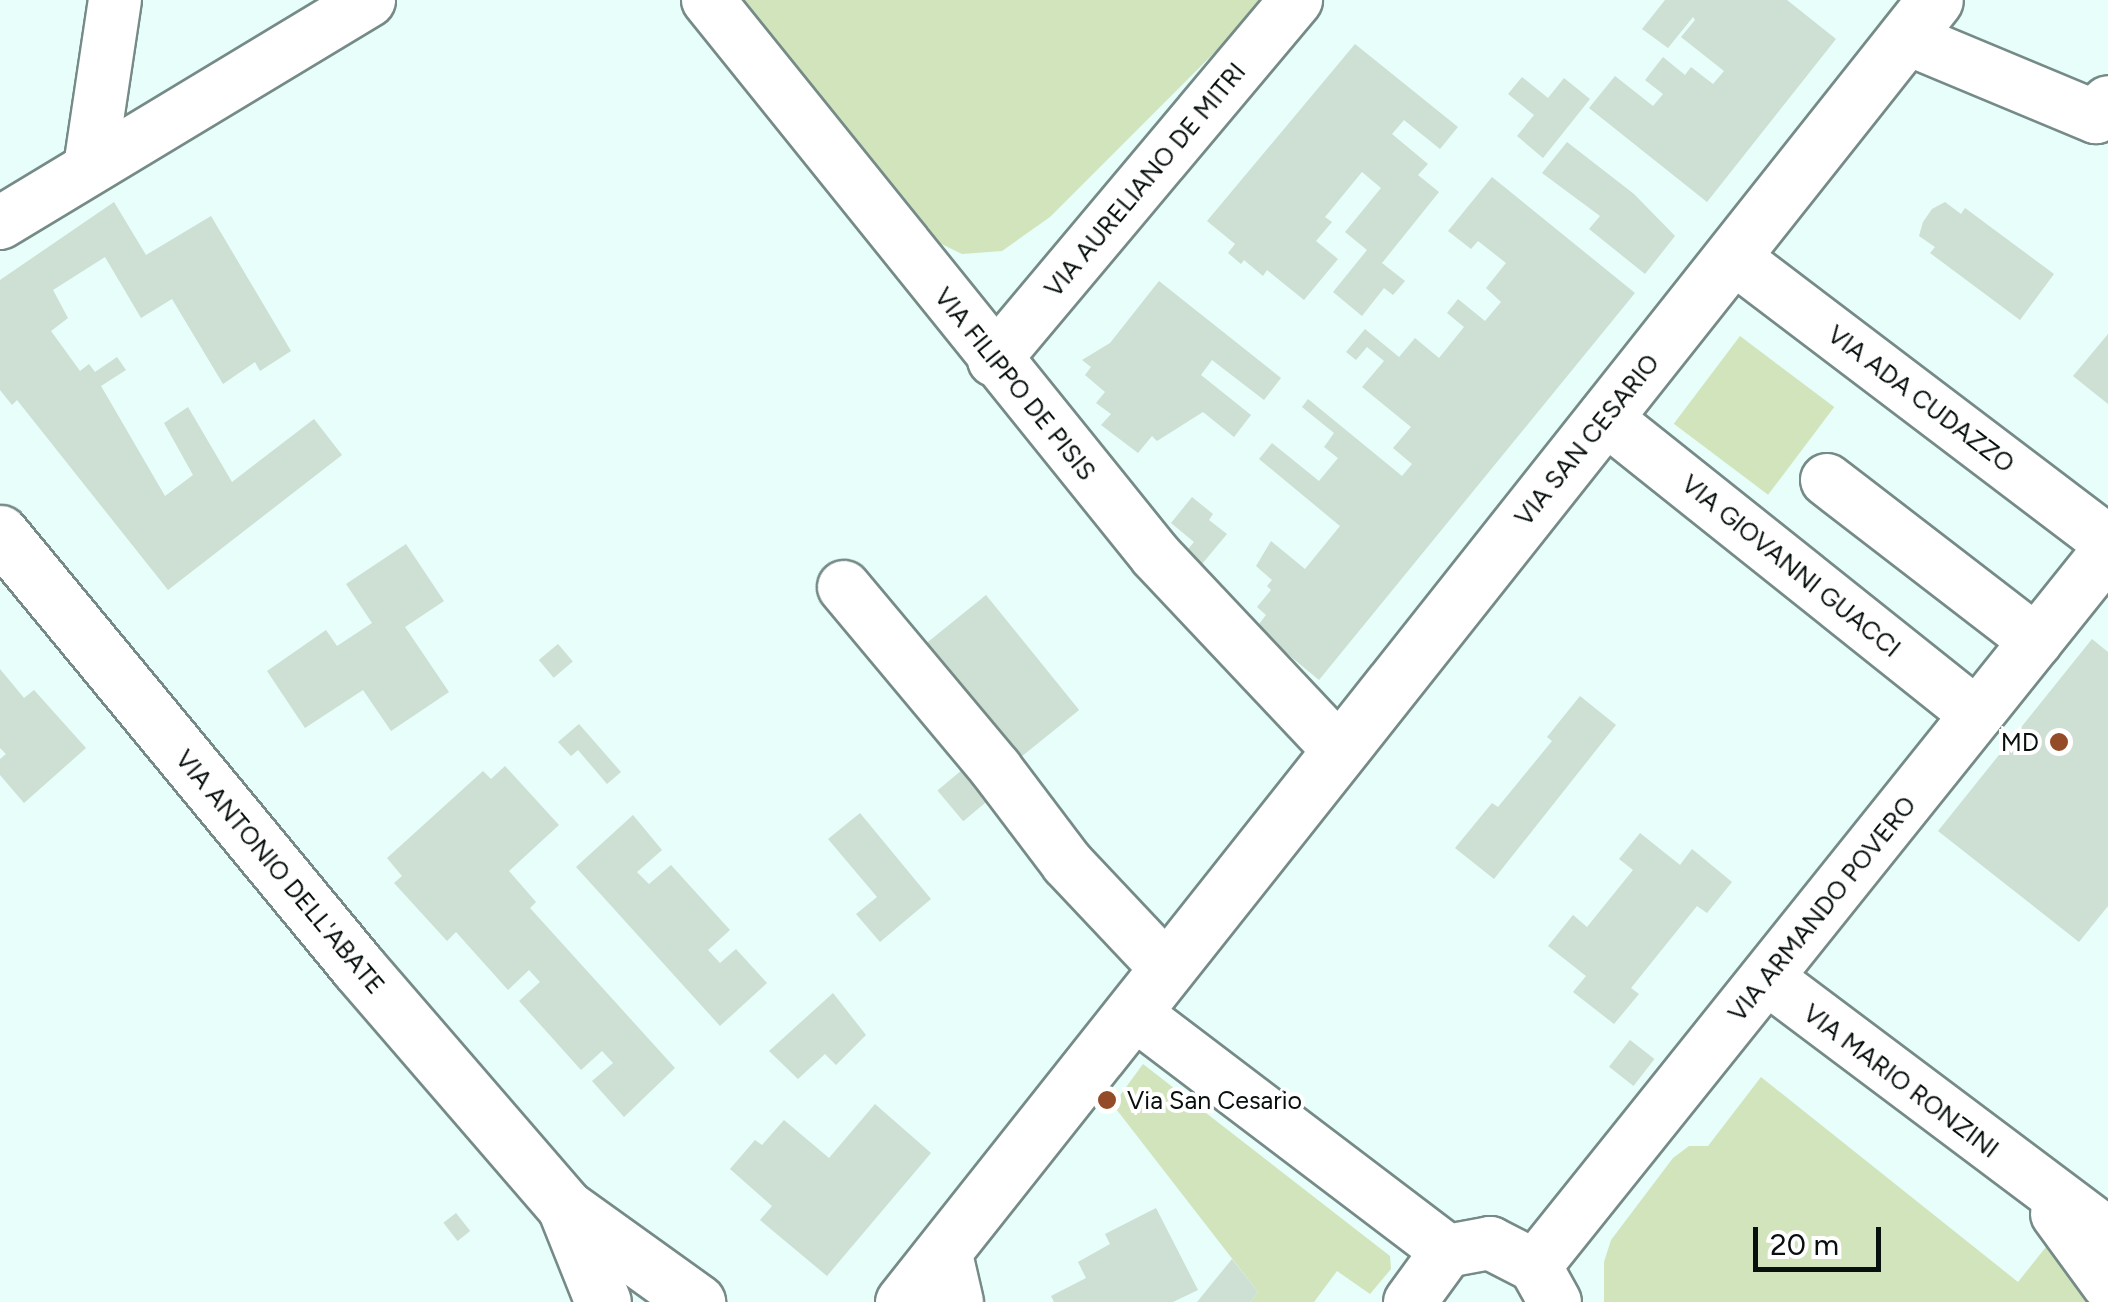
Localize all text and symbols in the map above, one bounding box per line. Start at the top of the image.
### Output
street label: VIA AURELIANO DE MITRI [1038,57,1252,303]
street label: VIA FILIPPO DE PISIS [928,282,1102,486]
street label: VIA ADA CUDAZZO [1822,319,2020,479]
street label: VIA SAN CESARIO [1509,348,1665,532]
street label: VIA GIOVANNI GUACCI [1676,469,1906,663]
place label: MD [2001,727,2039,757]
marker: MD [2048,731,2070,753]
street label: VIA ANTONIO DELL'ABATE [169,744,391,1000]
street label: VIA ARMANDO POVERO [1722,790,1922,1028]
street label: VIA MARIO RONZINI [1797,998,2005,1164]
place label: Via San Cesario [1127,1085,1302,1115]
marker: Via San Cesario [1096,1089,1118,1111]
scale bar [1758,1207,1886,1269]
text: 20 m [1770,1226,1839,1263]

